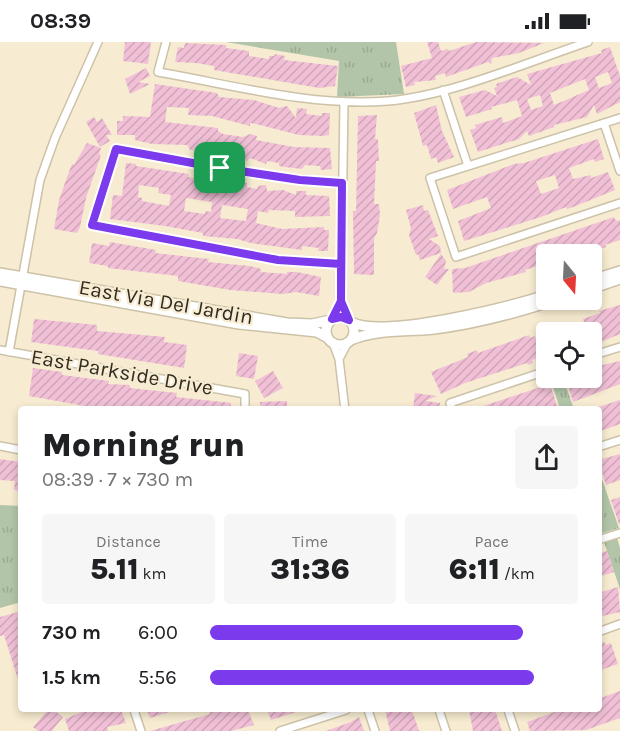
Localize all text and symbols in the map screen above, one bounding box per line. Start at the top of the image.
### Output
text: 08:39 [30,8,91,34]
pin [194,142,245,193]
icon: arrive [203,151,236,184]
north arrow [536,244,602,310]
map controls [536,244,602,388]
street label: East Via Del Jardin [77,275,255,329]
button: locate [536,322,602,388]
street label: East Parkside Drive [29,344,215,400]
text: Morning run [42,426,245,464]
button: share [515,426,578,489]
text: 08:39 · 7 × 730 m [42,468,193,491]
text: Distance [96,532,161,551]
text: Time [292,532,328,551]
text: Pace [475,532,509,551]
text: 5.11 [90,551,139,587]
text: 31:36 [270,551,350,587]
text: 6:11 [448,551,500,587]
text: km [139,564,167,583]
text: /km [500,564,535,583]
text: 730 m [42,621,101,644]
text: 6:00 [138,621,178,644]
text: 1.5 km [42,666,101,689]
text: 5:56 [138,666,177,689]

